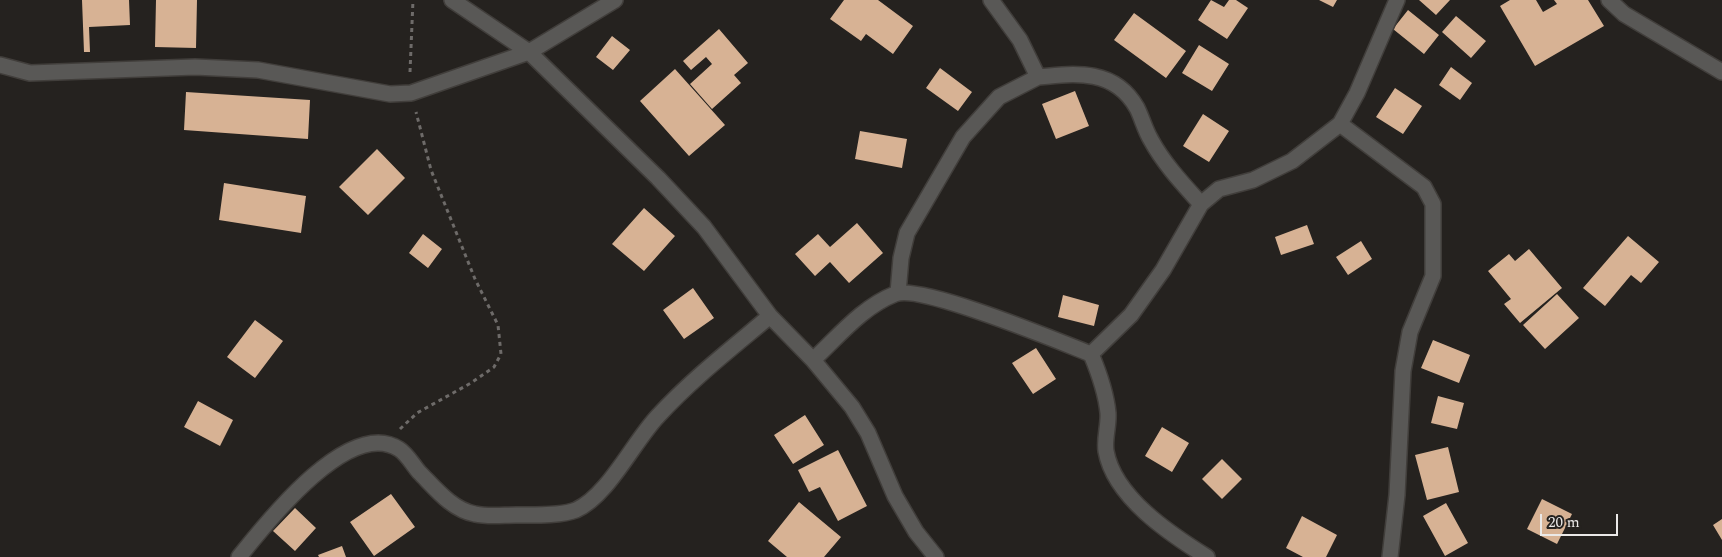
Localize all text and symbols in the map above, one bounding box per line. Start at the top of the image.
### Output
scale bar [1542,504,1620,536]
text: 20 m [1548,511,1580,534]

